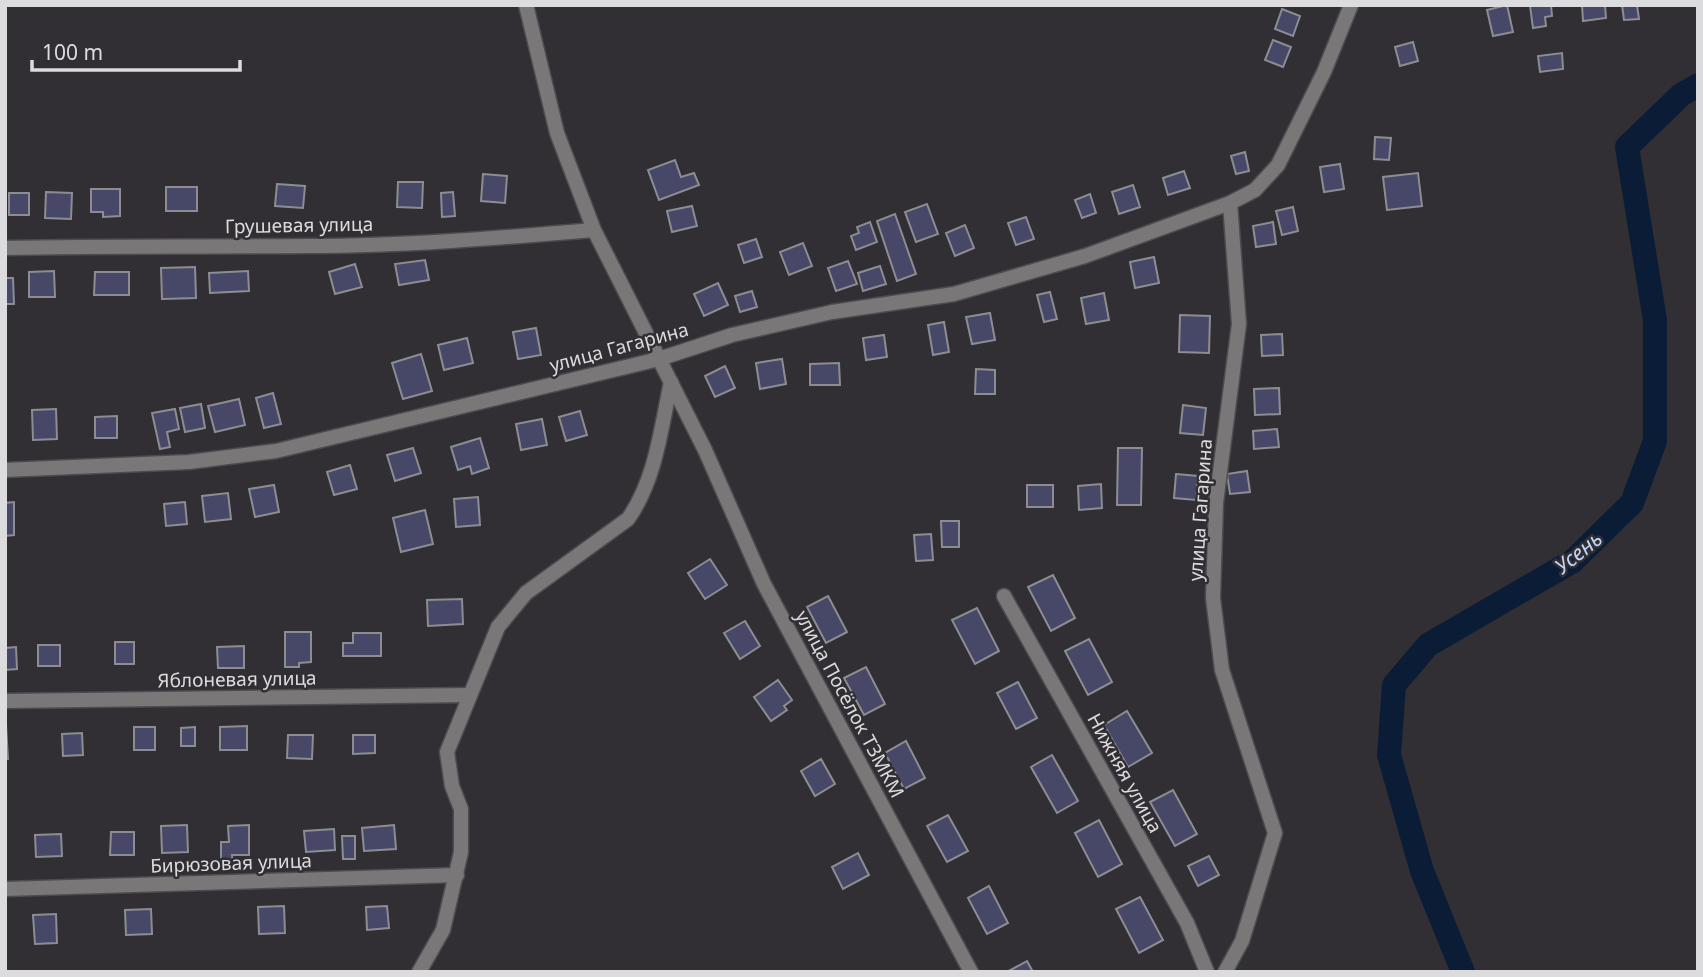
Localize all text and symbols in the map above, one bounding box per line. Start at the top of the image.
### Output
scale bar [32,28,240,72]
text: 100 m [42,38,103,66]
street label: Грушевая улица [225,211,373,239]
street label: улица Гагарина [547,316,691,378]
street label: улица Гагарина [1182,438,1218,582]
water label: Усень [1548,524,1608,580]
street label: улица Посёлок ТЗМКМ [789,606,911,802]
street label: Яблоневая улица [157,665,317,693]
street label: Нижняя улица [1081,709,1169,837]
street label: Бирюзовая улица [150,847,312,879]

